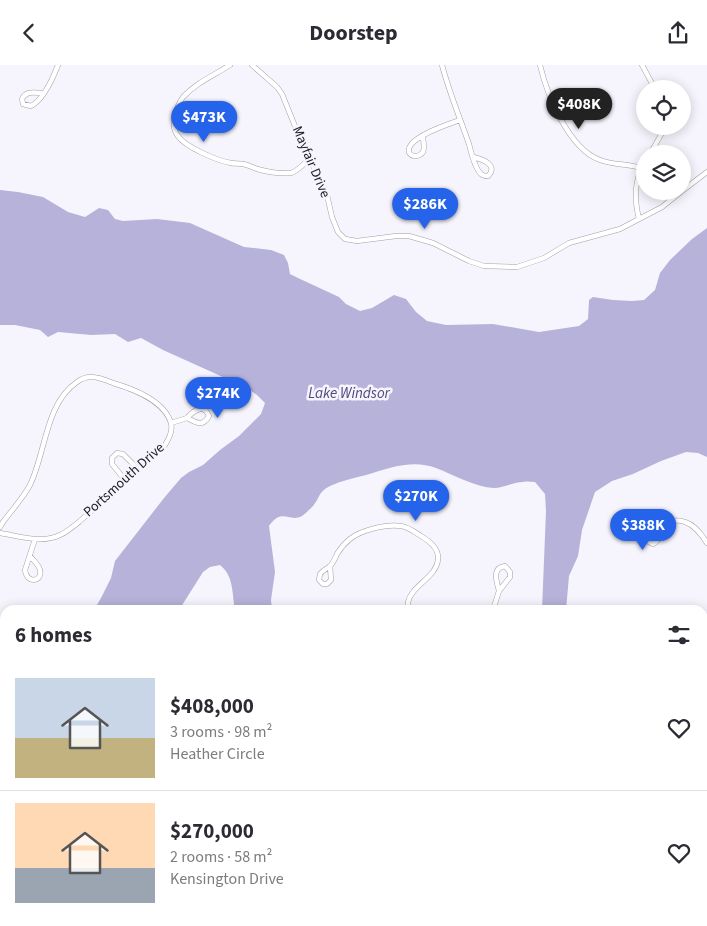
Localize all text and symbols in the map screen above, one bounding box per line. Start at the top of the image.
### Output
text: Doorstep [309,17,398,49]
icon: back [15,19,43,47]
icon: share [664,19,692,47]
map controls [636,80,691,200]
button: locate [636,80,691,135]
pin: $408K [544,87,614,130]
text: $408K [557,93,601,115]
pin: $473K [169,101,239,143]
text: $473K [182,106,226,128]
street label: Mayfair Drive [287,123,335,201]
button: layers [636,145,691,200]
pin: $286K [390,187,460,230]
text: $286K [403,193,447,215]
pin: $274K [183,377,253,419]
text: $274K [196,382,240,404]
water label: Lake Windsor [308,383,391,404]
street label: Portsmouth Drive [79,438,169,522]
pin: $270K [381,479,451,522]
text: $270K [394,485,438,507]
pin: $388K [608,509,678,551]
text: $388K [621,514,665,536]
text: 6 homes [15,620,92,650]
icon: filters [665,621,693,649]
text: $408,000 [170,691,254,721]
icon: home [55,698,115,758]
icon: heart [665,714,693,742]
text: 3 rooms · 98 m² [170,721,272,743]
text: Heather Circle [170,743,265,765]
text: $270,000 [170,816,254,846]
icon: home [55,823,115,883]
icon: heart [665,839,693,867]
text: 2 rooms · 58 m² [170,846,272,868]
text: Kensington Drive [170,868,284,890]

